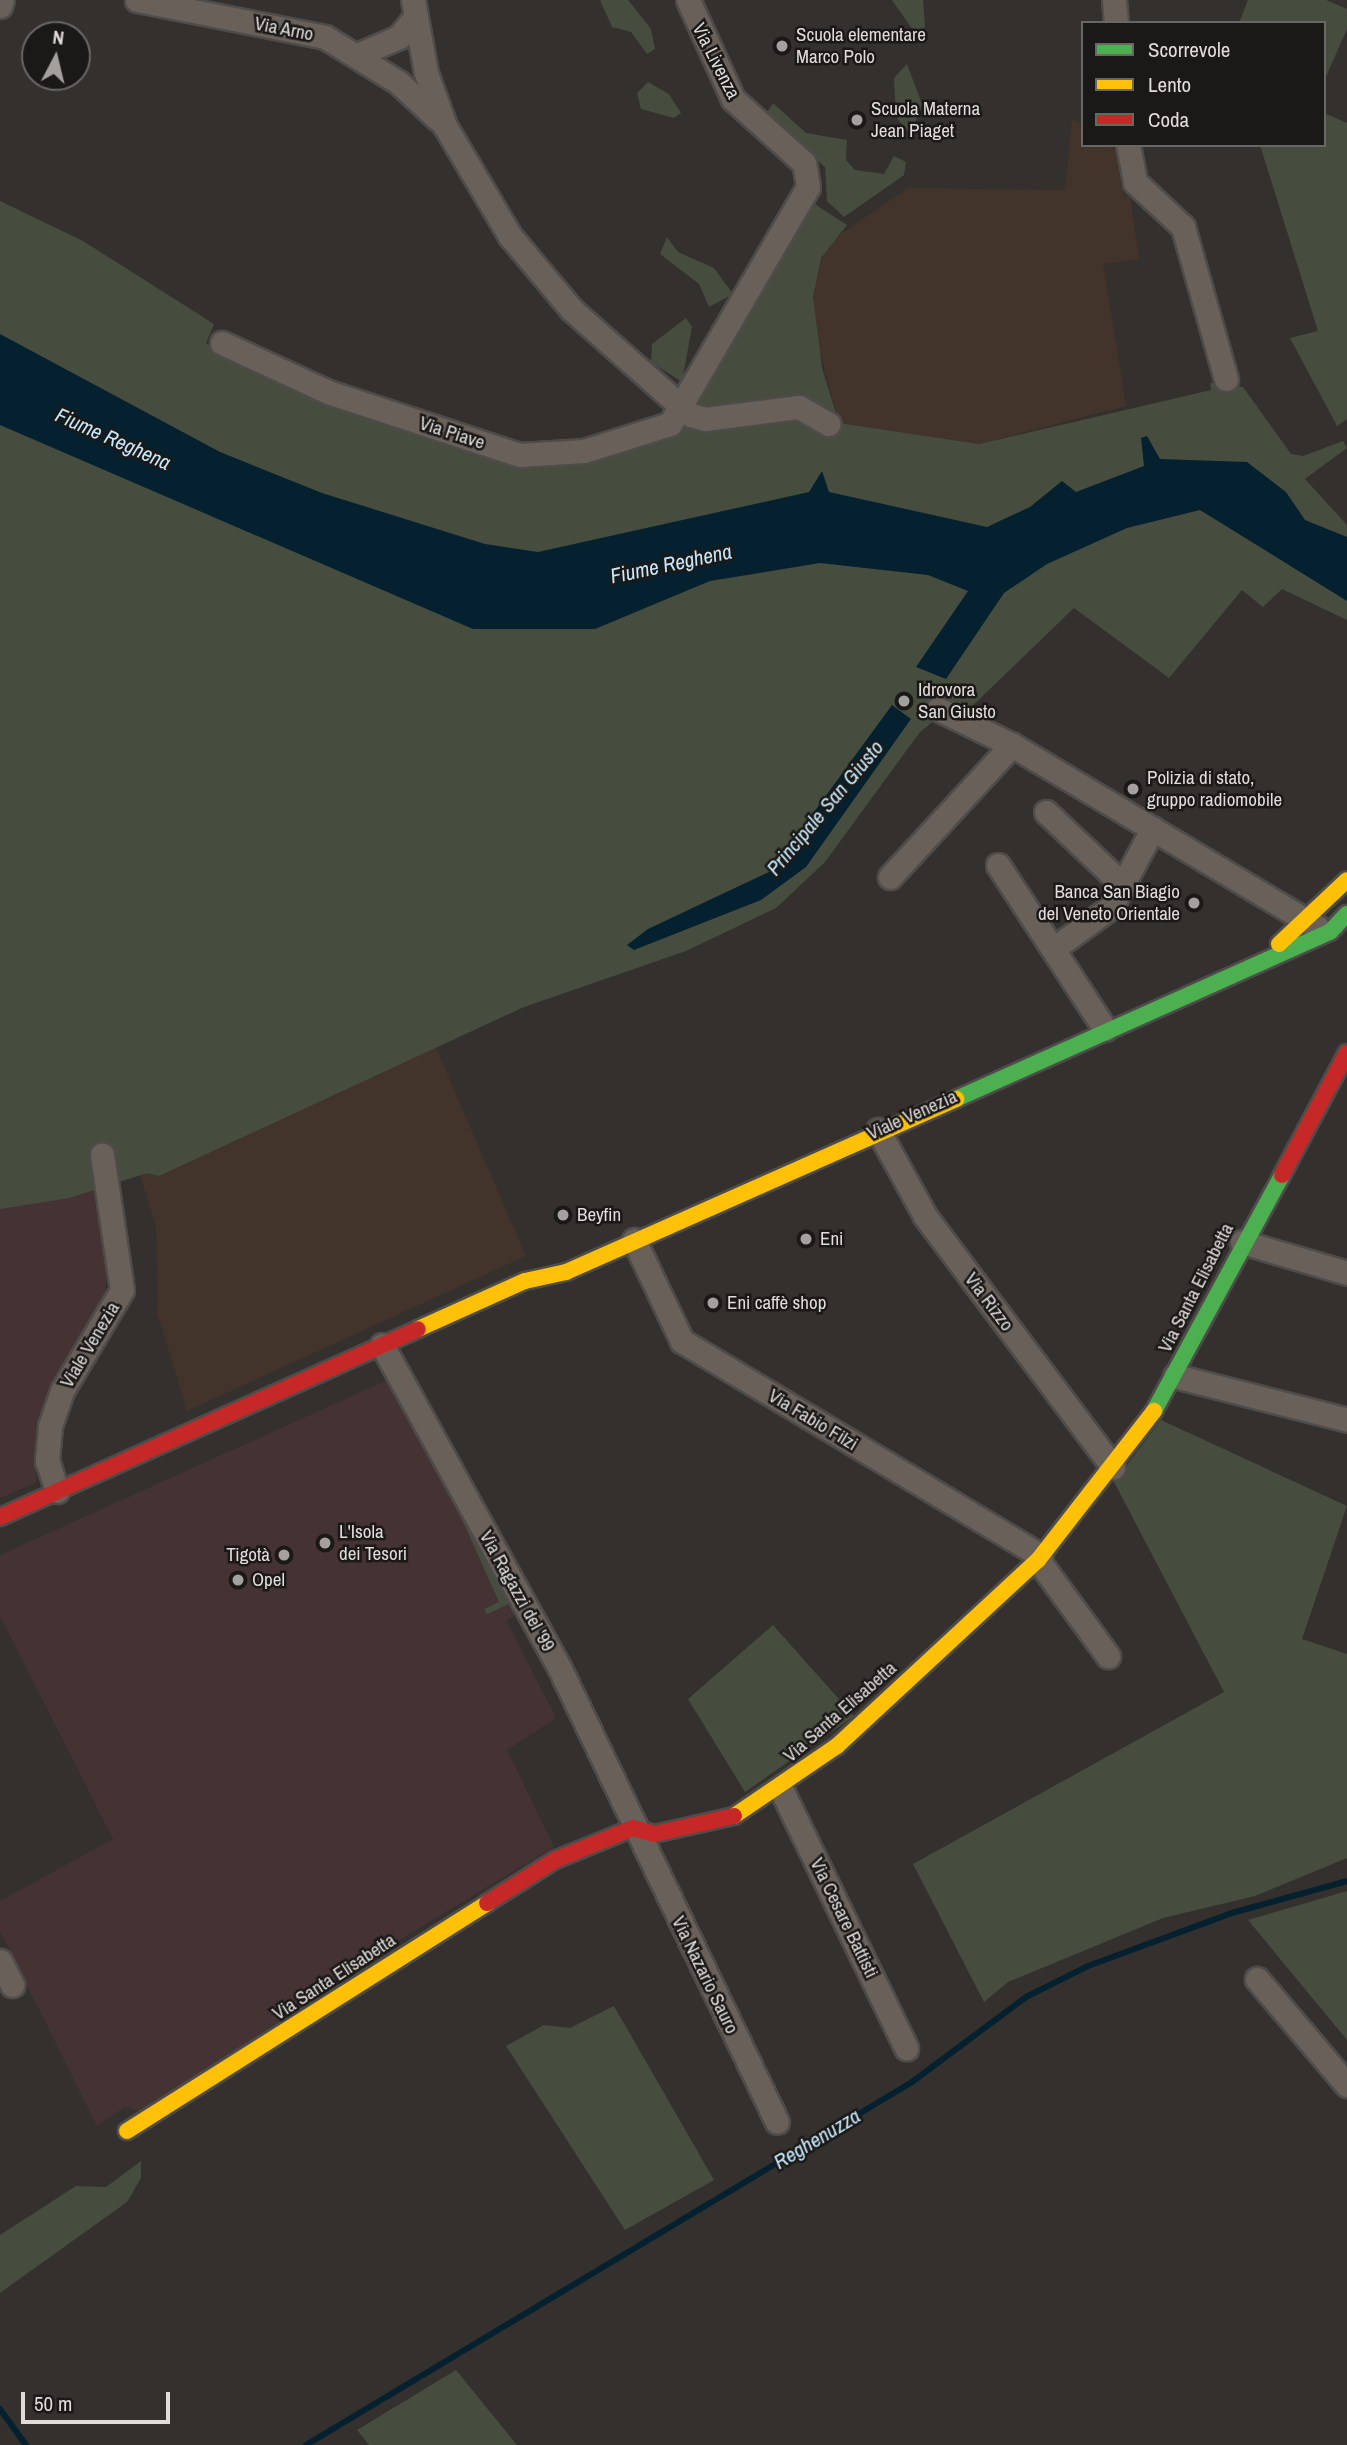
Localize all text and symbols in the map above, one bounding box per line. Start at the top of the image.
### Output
street label: Via Arno [252,12,316,46]
street label: Via Livenza [687,19,745,103]
north arrow [21,21,91,91]
legend [1081,21,1326,147]
text: N [51,24,65,51]
place label: Scuola elementare Marco Polo [796,24,926,68]
text: Scorrevole [1148,35,1230,64]
marker: Scuola elementare Marco Polo [774,38,790,54]
text: Lento [1148,70,1191,99]
place label: Scuola Materna Jean Piaget [871,98,980,142]
text: Coda [1148,105,1189,134]
marker: Scuola Materna Jean Piaget [849,112,865,128]
water label: Fiume Reghena [51,402,175,476]
street label: Via Piave [416,412,488,454]
water label: Fiume Reghena [608,539,734,589]
place label: Idrovora San Giusto [918,679,996,723]
marker: Idrovora San Giusto [896,693,912,709]
water label: Principale San Giusto [761,735,889,881]
place label: Polizia di stato, gruppo radiomobile [1147,767,1282,811]
marker: Polizia di stato, gruppo radiomobile [1125,781,1141,797]
place label: Banca San Biagio del Veneto Orientale [1038,881,1180,925]
marker: Banca San Biagio del Veneto Orientale [1186,895,1202,911]
street label: Viale Venezia [864,1085,960,1145]
place label: Beyfin [577,1204,621,1226]
marker: Beyfin [555,1207,571,1223]
street label: Via Santa Elisabetta [1154,1220,1238,1356]
place label: Eni [820,1228,843,1250]
marker: Eni [798,1231,814,1247]
street label: Via Rizzo [960,1268,1018,1336]
place label: Eni caffè shop [727,1292,826,1314]
marker: Eni caffè shop [705,1295,721,1311]
street label: Viale Venezia [56,1298,124,1392]
street label: Via Fabio Filzi [764,1384,862,1456]
place label: L'Isola dei Tesori [339,1521,407,1565]
street label: Via Ragazzi del '99 [474,1527,560,1655]
marker: L'Isola dei Tesori [317,1535,333,1551]
place label: Tigotà [226,1544,270,1566]
marker: Tigotà [276,1547,292,1563]
place label: Opel [252,1569,285,1591]
marker: Opel [230,1572,246,1588]
street label: Via Santa Elisabetta [779,1657,901,1767]
street label: Via Cesare Battisti [805,1854,883,1982]
street label: Via Nazario Sauro [667,1913,743,2037]
street label: Via Santa Elisabetta [268,1929,400,2025]
water label: Reghenuzza [769,2103,865,2175]
scale bar [24,2378,173,2422]
text: 50 m [34,2389,72,2418]

